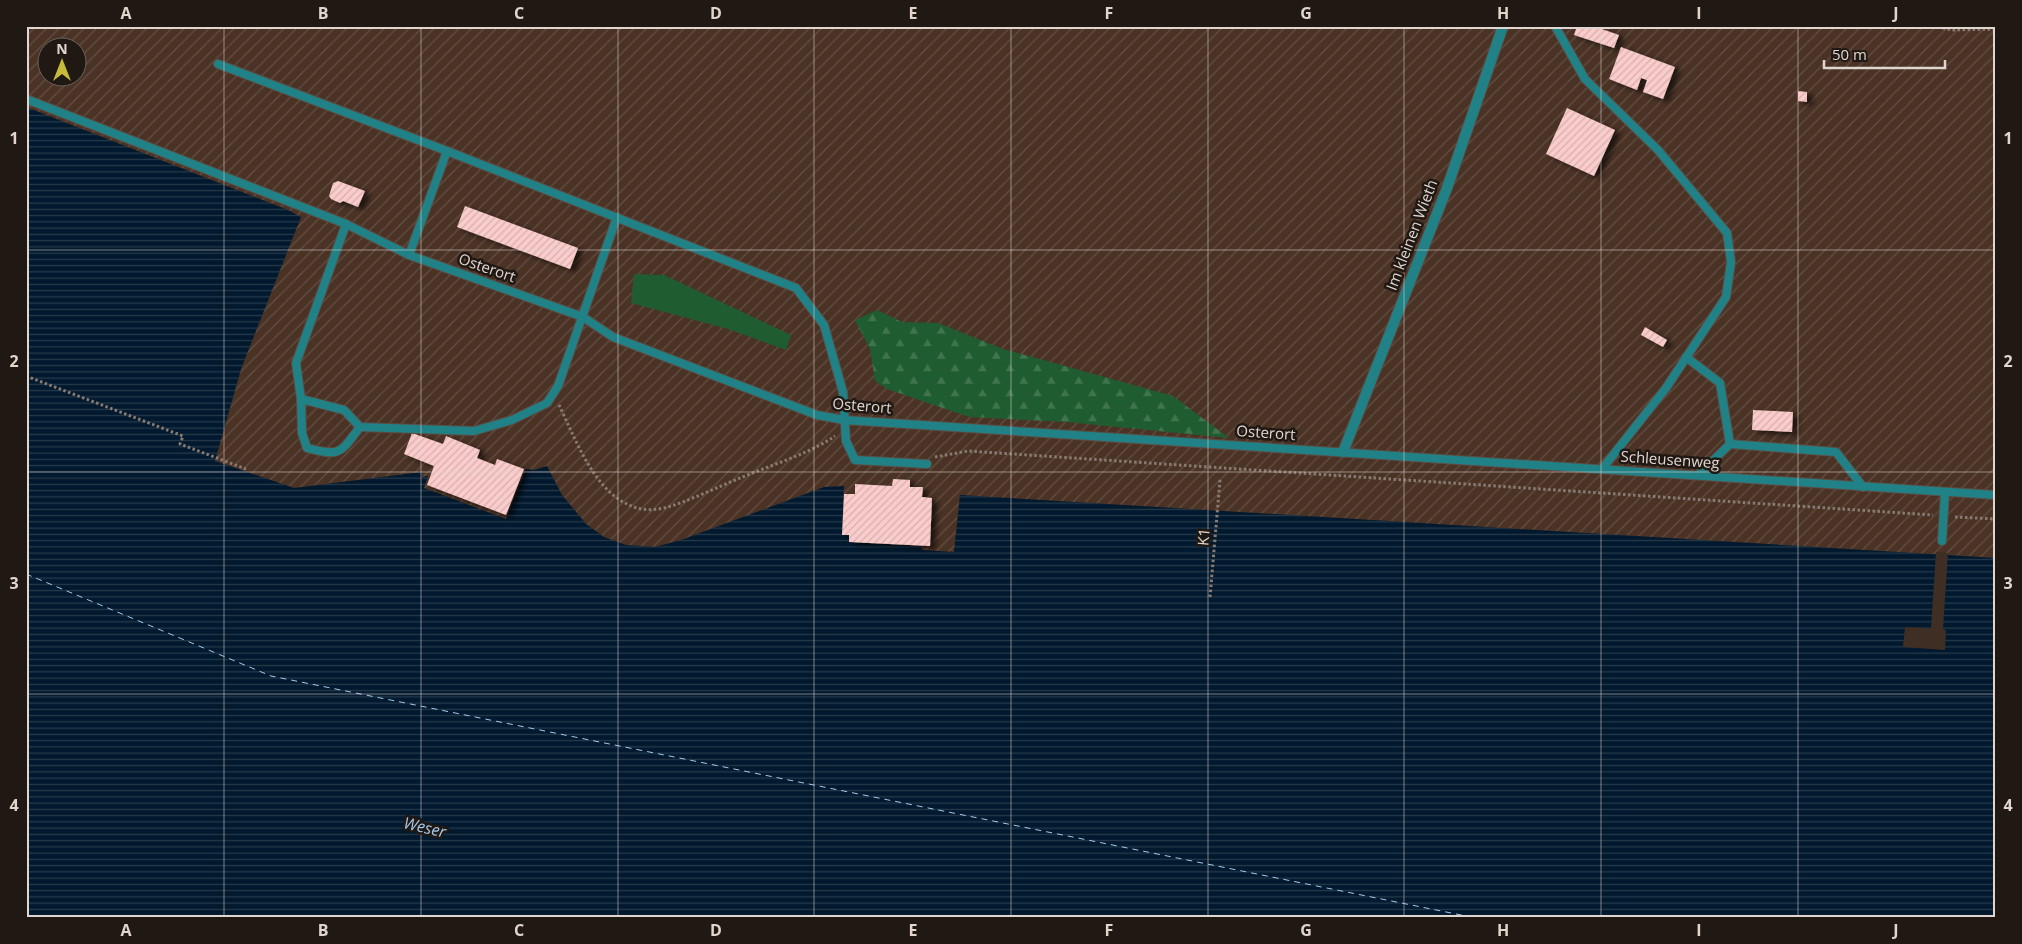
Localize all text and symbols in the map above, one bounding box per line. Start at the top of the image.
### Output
text: A [120,2,132,24]
text: B [318,2,328,24]
text: C [514,2,524,24]
text: D [710,2,722,24]
text: E [909,2,918,24]
text: F [1105,2,1113,24]
text: G [1300,2,1312,24]
text: H [1497,2,1509,24]
text: I [1696,2,1702,24]
text: J [1891,2,1899,24]
north arrow [38,38,88,88]
scale bar [1824,38,1946,70]
text: N [56,39,68,58]
text: 50 m [1832,44,1867,64]
text: 1 [9,127,19,149]
text: 1 [2003,127,2013,149]
street label: Im kleinen Wieth [1381,176,1441,293]
street label: Osterort [456,248,519,286]
text: 2 [9,350,19,372]
text: 2 [2003,350,2013,372]
street label: Osterort [832,392,892,418]
street label: Osterort [1236,420,1296,444]
street label: Schleusenweg [1620,446,1720,472]
street label: K1 [1192,527,1214,547]
text: 3 [9,572,19,594]
text: 3 [2003,572,2013,594]
text: 4 [9,794,19,816]
text: 4 [2003,794,2013,816]
water label: Weser [402,811,449,843]
text: A [120,919,132,941]
text: B [318,919,328,941]
text: C [514,919,524,941]
text: D [710,919,722,941]
text: E [909,919,918,941]
text: F [1105,919,1113,941]
text: G [1300,919,1312,941]
text: H [1497,919,1509,941]
text: I [1696,919,1702,941]
text: J [1891,919,1899,941]

